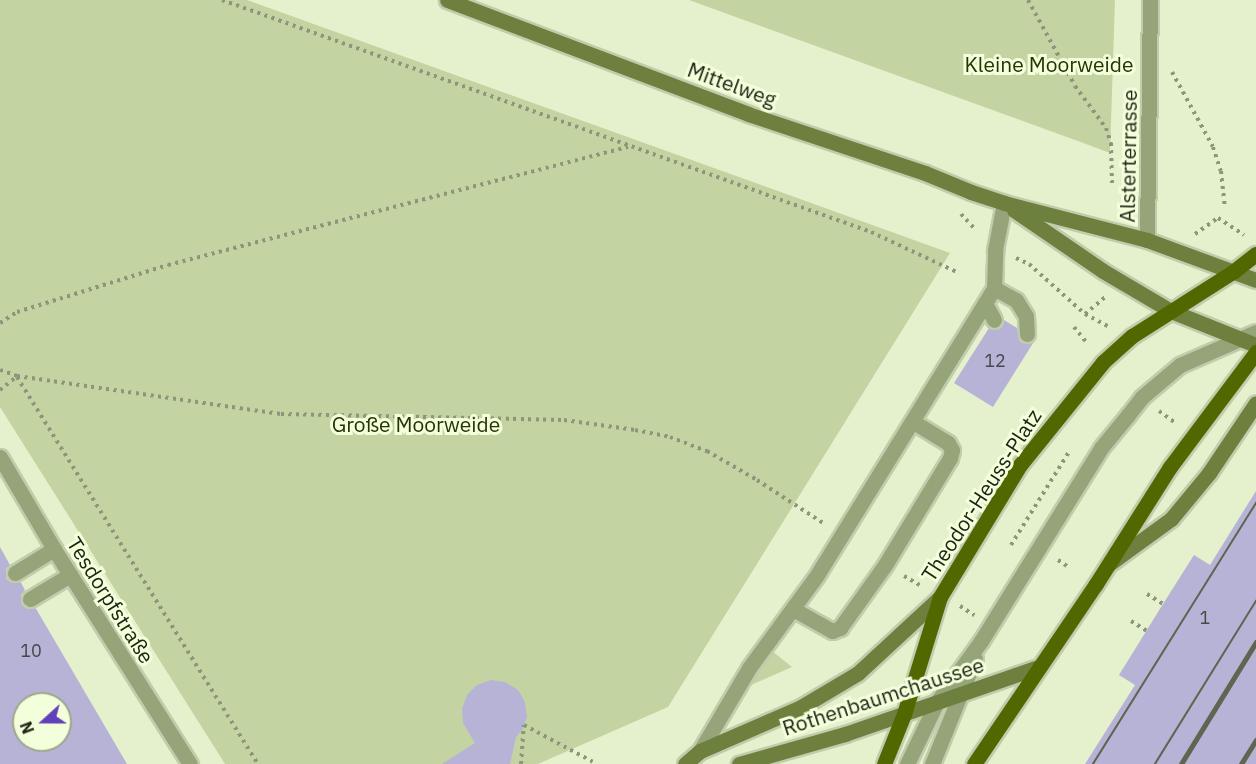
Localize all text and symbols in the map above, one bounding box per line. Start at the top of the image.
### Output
park label: Kleine Moorweide [964,51,1134,77]
street label: Mittelweg [684,56,780,112]
street label: Alsterterrasse [1114,89,1142,223]
house number: 12 [984,350,1006,372]
street label: Theodor-Heuss-Platz [916,404,1046,586]
park label: Große Moorweide [332,411,500,437]
street label: Tesdorpfstraße [62,532,160,668]
house number: 1 [1200,607,1210,629]
house number: 10 [20,640,42,662]
street label: Rothenbaumchaussee [779,652,987,740]
north arrow [12,692,72,752]
text: N [16,719,38,737]

